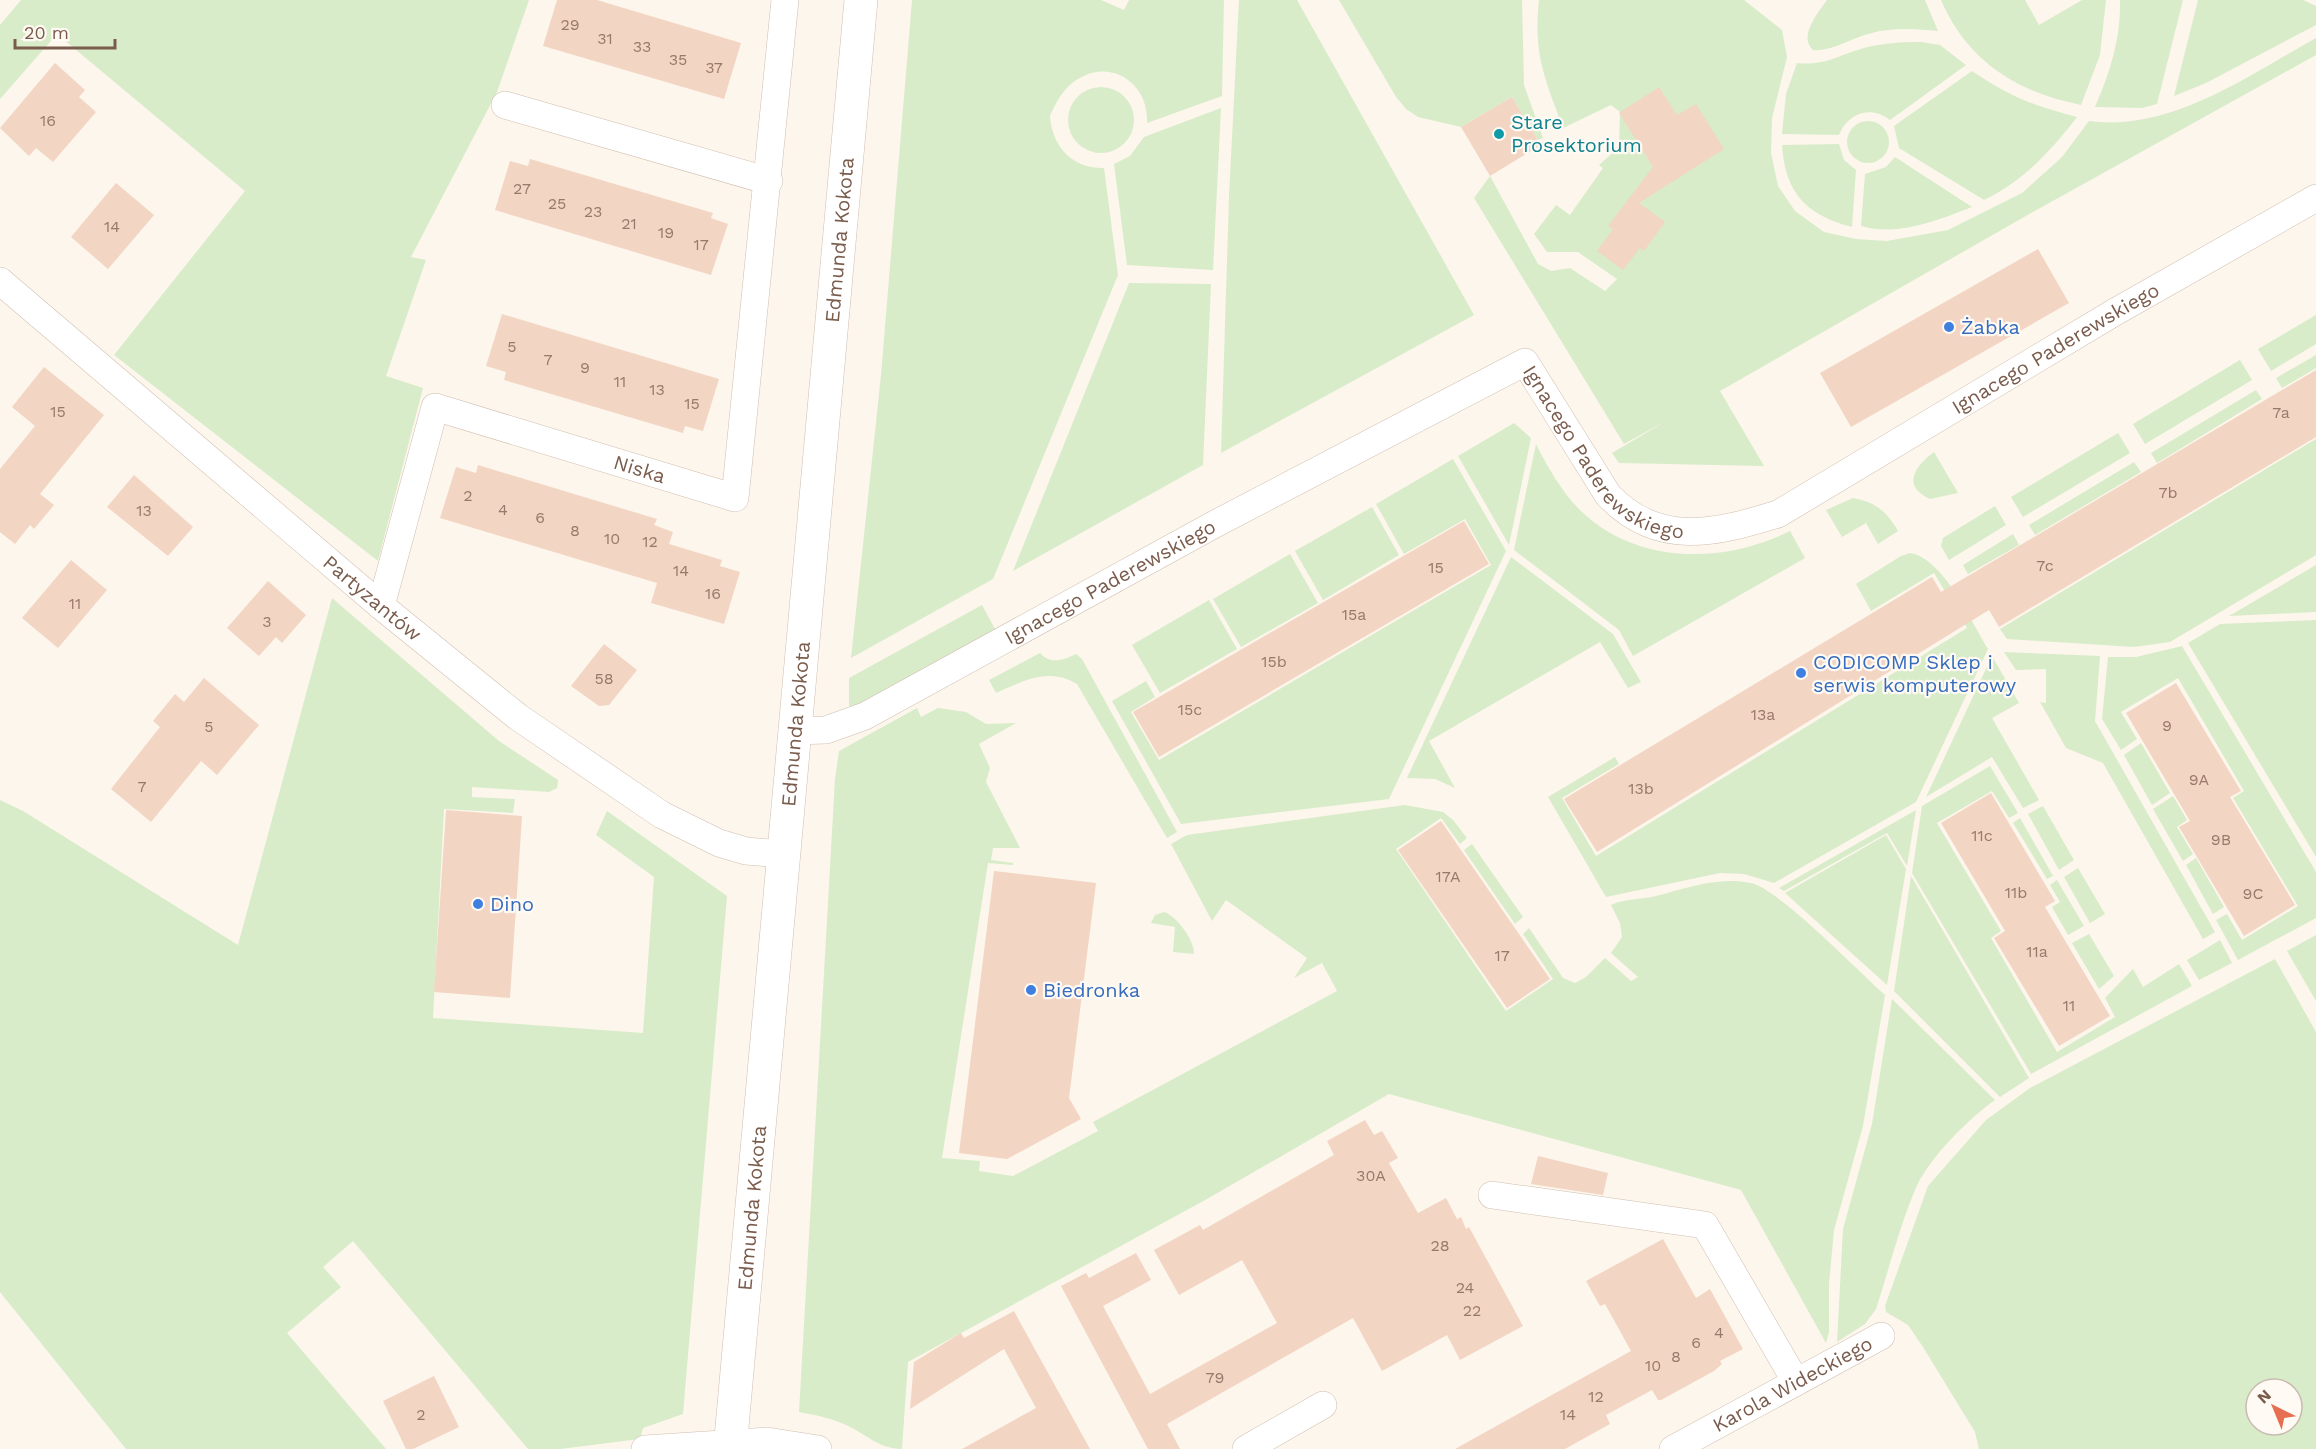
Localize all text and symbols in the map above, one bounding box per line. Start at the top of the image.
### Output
scale bar [15,12,116,50]
house number: 29 [560,15,580,34]
text: 20 m [24,22,69,43]
house number: 31 [597,29,613,48]
house number: 33 [633,37,651,56]
house number: 35 [669,50,687,69]
house number: 37 [705,58,723,77]
place label: Stare Prosektorium [1511,110,1642,157]
house number: 16 [40,111,56,130]
marker: Stare Prosektorium [1492,127,1506,141]
street label: Edmunda Kokota [820,156,859,324]
house number: 27 [513,179,531,198]
house number: 25 [548,194,566,213]
house number: 23 [584,202,602,221]
house number: 21 [621,214,637,233]
house number: 14 [104,217,120,236]
house number: 19 [658,223,674,242]
house number: 17 [693,235,709,254]
street label: Ignacego Paderewskiego [1947,277,2163,419]
place label: Żabka [1961,315,2020,339]
marker: Żabka [1942,320,1956,334]
house number: 5 [507,337,517,356]
house number: 7 [544,350,553,369]
house number: 9 [580,358,590,377]
street label: Ignacego Paderewskiego [1518,361,1685,543]
house number: 11 [614,372,626,391]
house number: 13 [649,380,665,399]
house number: 15 [684,394,700,413]
house number: 15 [50,402,66,421]
house number: 7a [2272,403,2290,422]
street label: Niska [611,450,668,488]
house number: 7b [2158,483,2178,502]
house number: 2 [463,486,473,505]
house number: 4 [498,500,508,519]
house number: 13 [136,501,152,520]
house number: 6 [535,508,545,527]
street label: Ignacego Paderewskiego [1000,514,1220,649]
house number: 8 [570,521,580,540]
house number: 10 [604,529,620,548]
house number: 12 [642,532,658,551]
street label: Partyzantów [318,550,427,646]
house number: 7c [2036,556,2054,575]
house number: 15 [1428,558,1444,577]
house number: 14 [673,561,689,580]
house number: 16 [705,584,721,603]
house number: 11 [69,594,81,613]
house number: 15a [1342,605,1366,624]
house number: 3 [262,612,272,631]
street label: Edmunda Kokota [776,640,815,808]
place label: CODICOMP Sklep i serwis komputerowy [1813,650,2017,697]
house number: 15b [1261,652,1287,671]
marker: CODICOMP Sklep i serwis komputerowy [1794,666,1808,680]
house number: 58 [594,669,614,688]
house number: 15c [1178,700,1202,719]
house number: 13a [1751,705,1775,724]
house number: 9 [2162,716,2172,735]
house number: 5 [204,717,214,736]
house number: 9A [2189,770,2210,789]
house number: 7 [138,777,147,796]
house number: 13b [1628,779,1654,798]
house number: 11c [1971,826,1993,845]
house number: 9B [2211,830,2231,849]
house number: 17A [1436,867,1461,886]
house number: 11b [2005,883,2027,902]
house number: 9C [2243,884,2263,903]
place label: Dino [490,892,534,916]
marker: Dino [471,897,485,911]
house number: 11a [2026,942,2048,961]
house number: 17 [1494,946,1510,965]
place label: Biedronka [1043,978,1140,1002]
marker: Biedronka [1024,983,1038,997]
house number: 11 [2063,996,2075,1015]
street label: Edmunda Kokota [732,1124,771,1292]
house number: 30A [1356,1166,1386,1185]
house number: 28 [1430,1236,1450,1255]
house number: 24 [1456,1278,1475,1297]
house number: 22 [1463,1301,1481,1320]
house number: 4 [1714,1323,1724,1342]
street label: Karola Wideckiego [1709,1331,1876,1437]
house number: 6 [1691,1333,1701,1352]
house number: 8 [1671,1347,1681,1366]
house number: 10 [1645,1356,1661,1375]
house number: 79 [1206,1368,1224,1387]
north arrow [2244,1377,2304,1437]
text: N [2253,1385,2275,1407]
house number: 12 [1588,1387,1604,1406]
house number: 2 [416,1405,426,1424]
house number: 14 [1560,1405,1576,1424]

